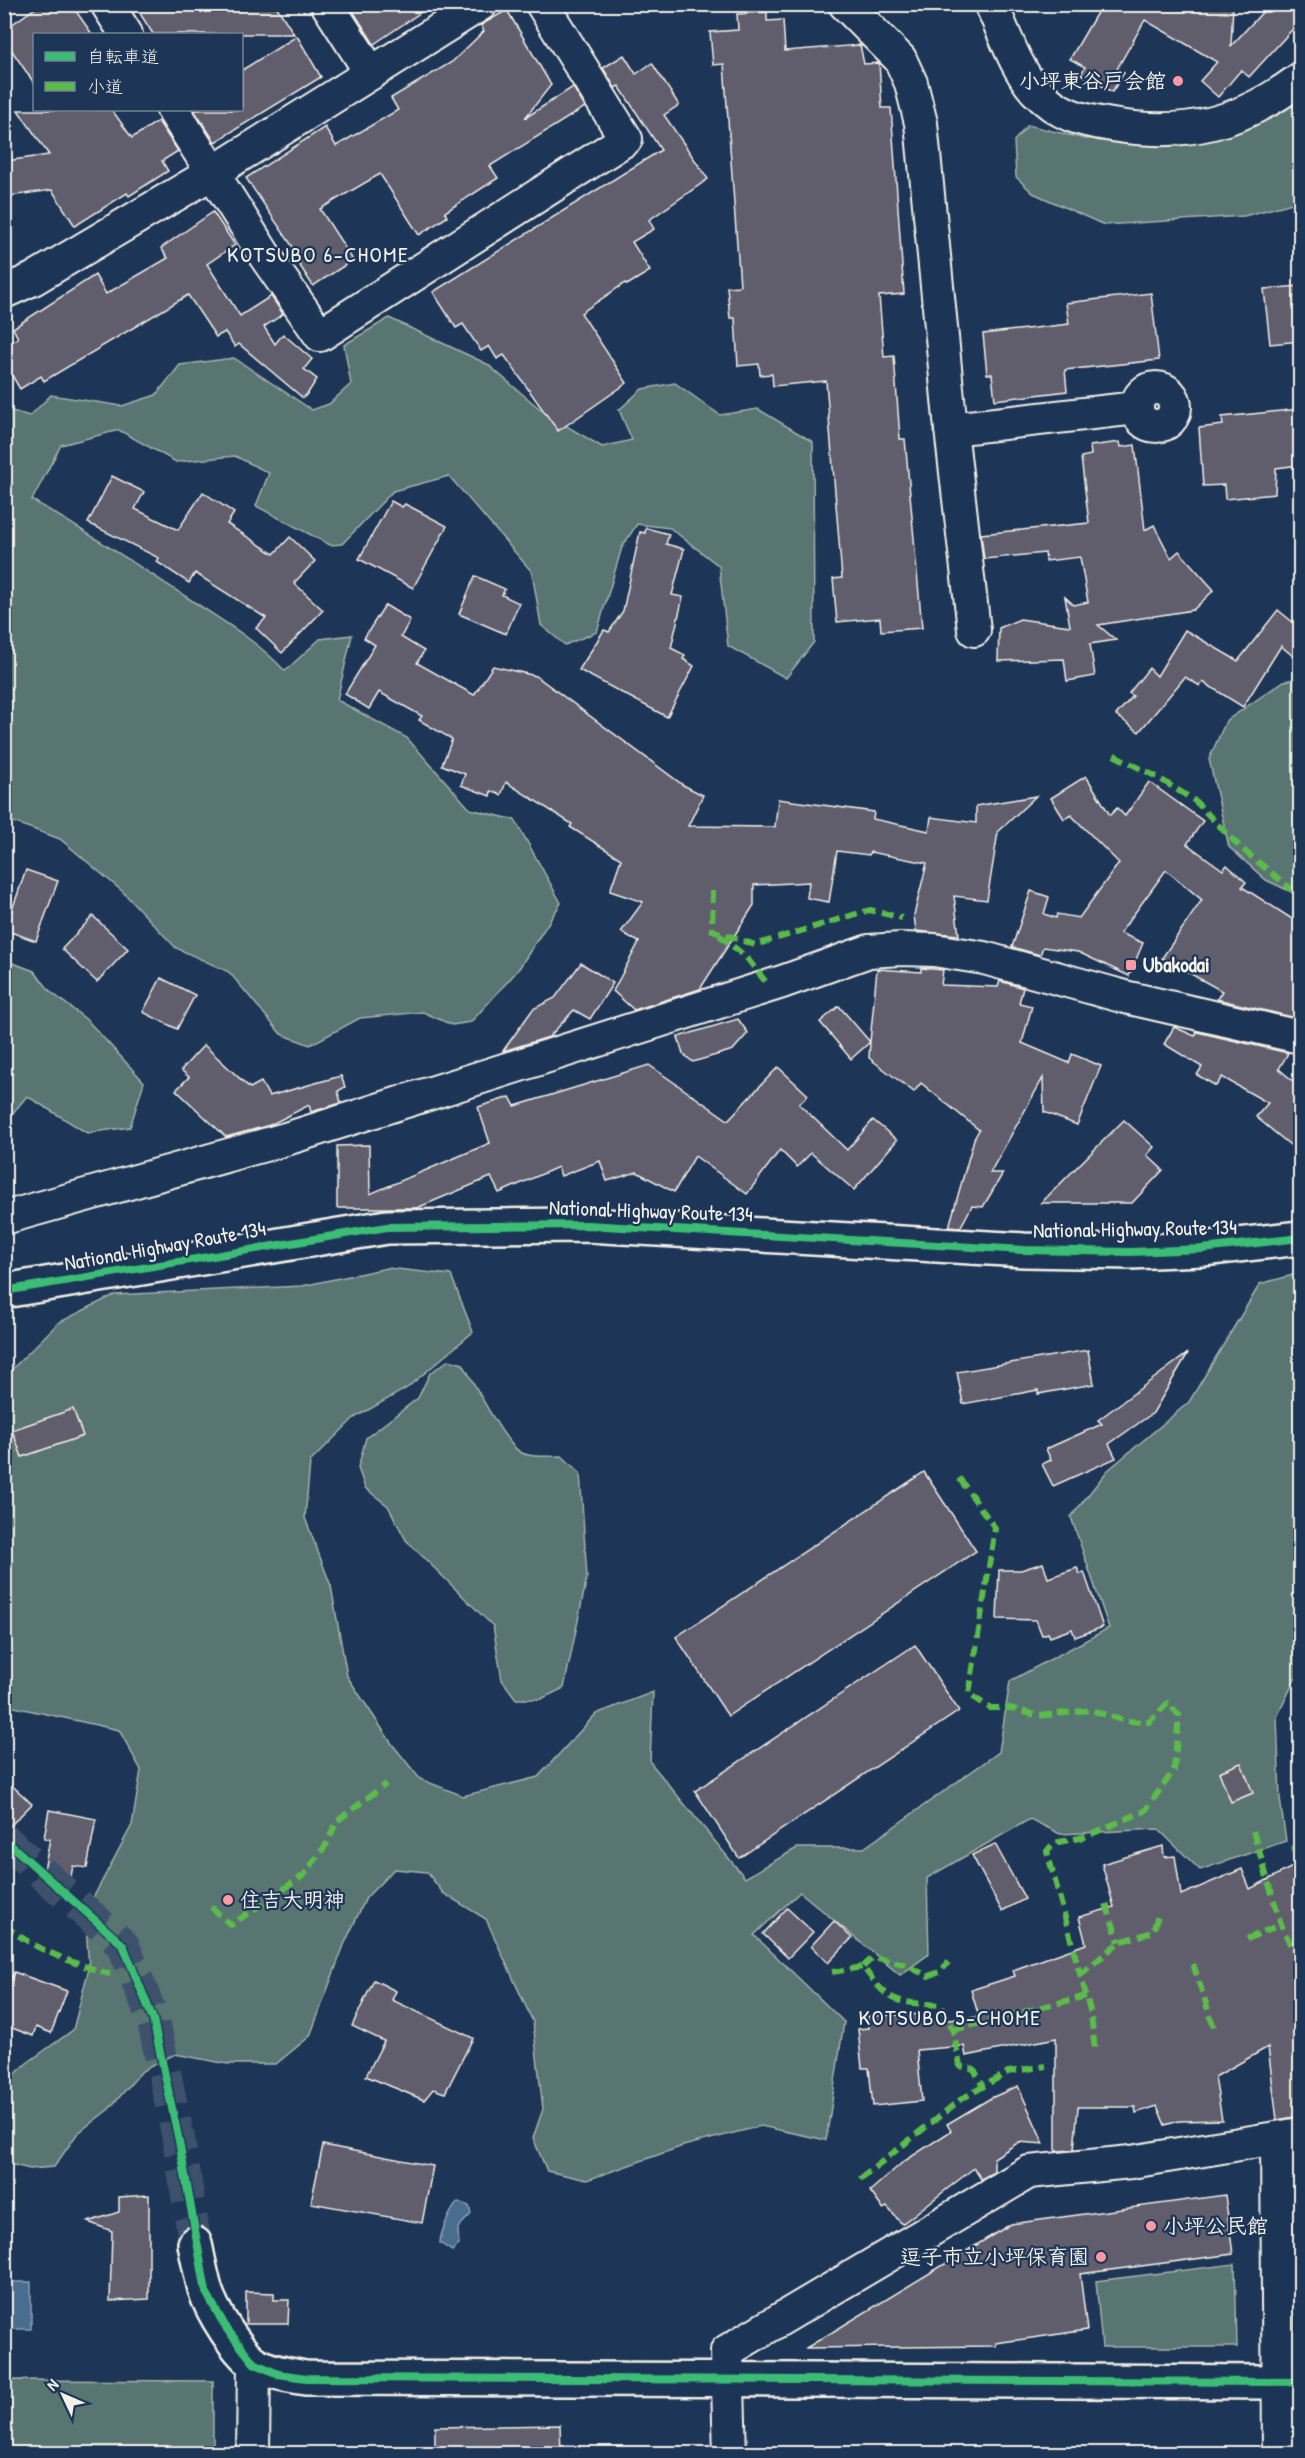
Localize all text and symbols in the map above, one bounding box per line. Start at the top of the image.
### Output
legend [33,33,243,111]
text: 自転車道 [87,44,159,69]
place label: 小坪東谷戸会館 [1019,66,1166,95]
text: 小道 [87,74,123,99]
marker: 小坪東谷戸会館 [1171,74,1185,88]
district label: KOTSUBO 6-CHOME [227,239,409,269]
place label: Ubakodai [1143,950,1210,979]
marker: Ubakodai [1124,958,1138,972]
street label: National Highway Route 134 [549,1192,754,1229]
street label: National Highway Route 134 [1033,1212,1237,1245]
street label: National Highway Route 134 [62,1213,268,1278]
place label: 住吉大明神 [240,1885,345,1914]
marker: 住吉大明神 [221,1893,235,1907]
district label: KOTSUBO 5-CHOME [859,2002,1041,2032]
place label: 小坪公民館 [1163,2211,1268,2240]
marker: 小坪公民館 [1144,2219,1158,2233]
place label: 逗子市立小坪保育園 [900,2242,1089,2271]
marker: 逗子市立小坪保育園 [1094,2250,1108,2264]
north arrow [33,2365,93,2425]
text: N [41,2374,63,2395]

